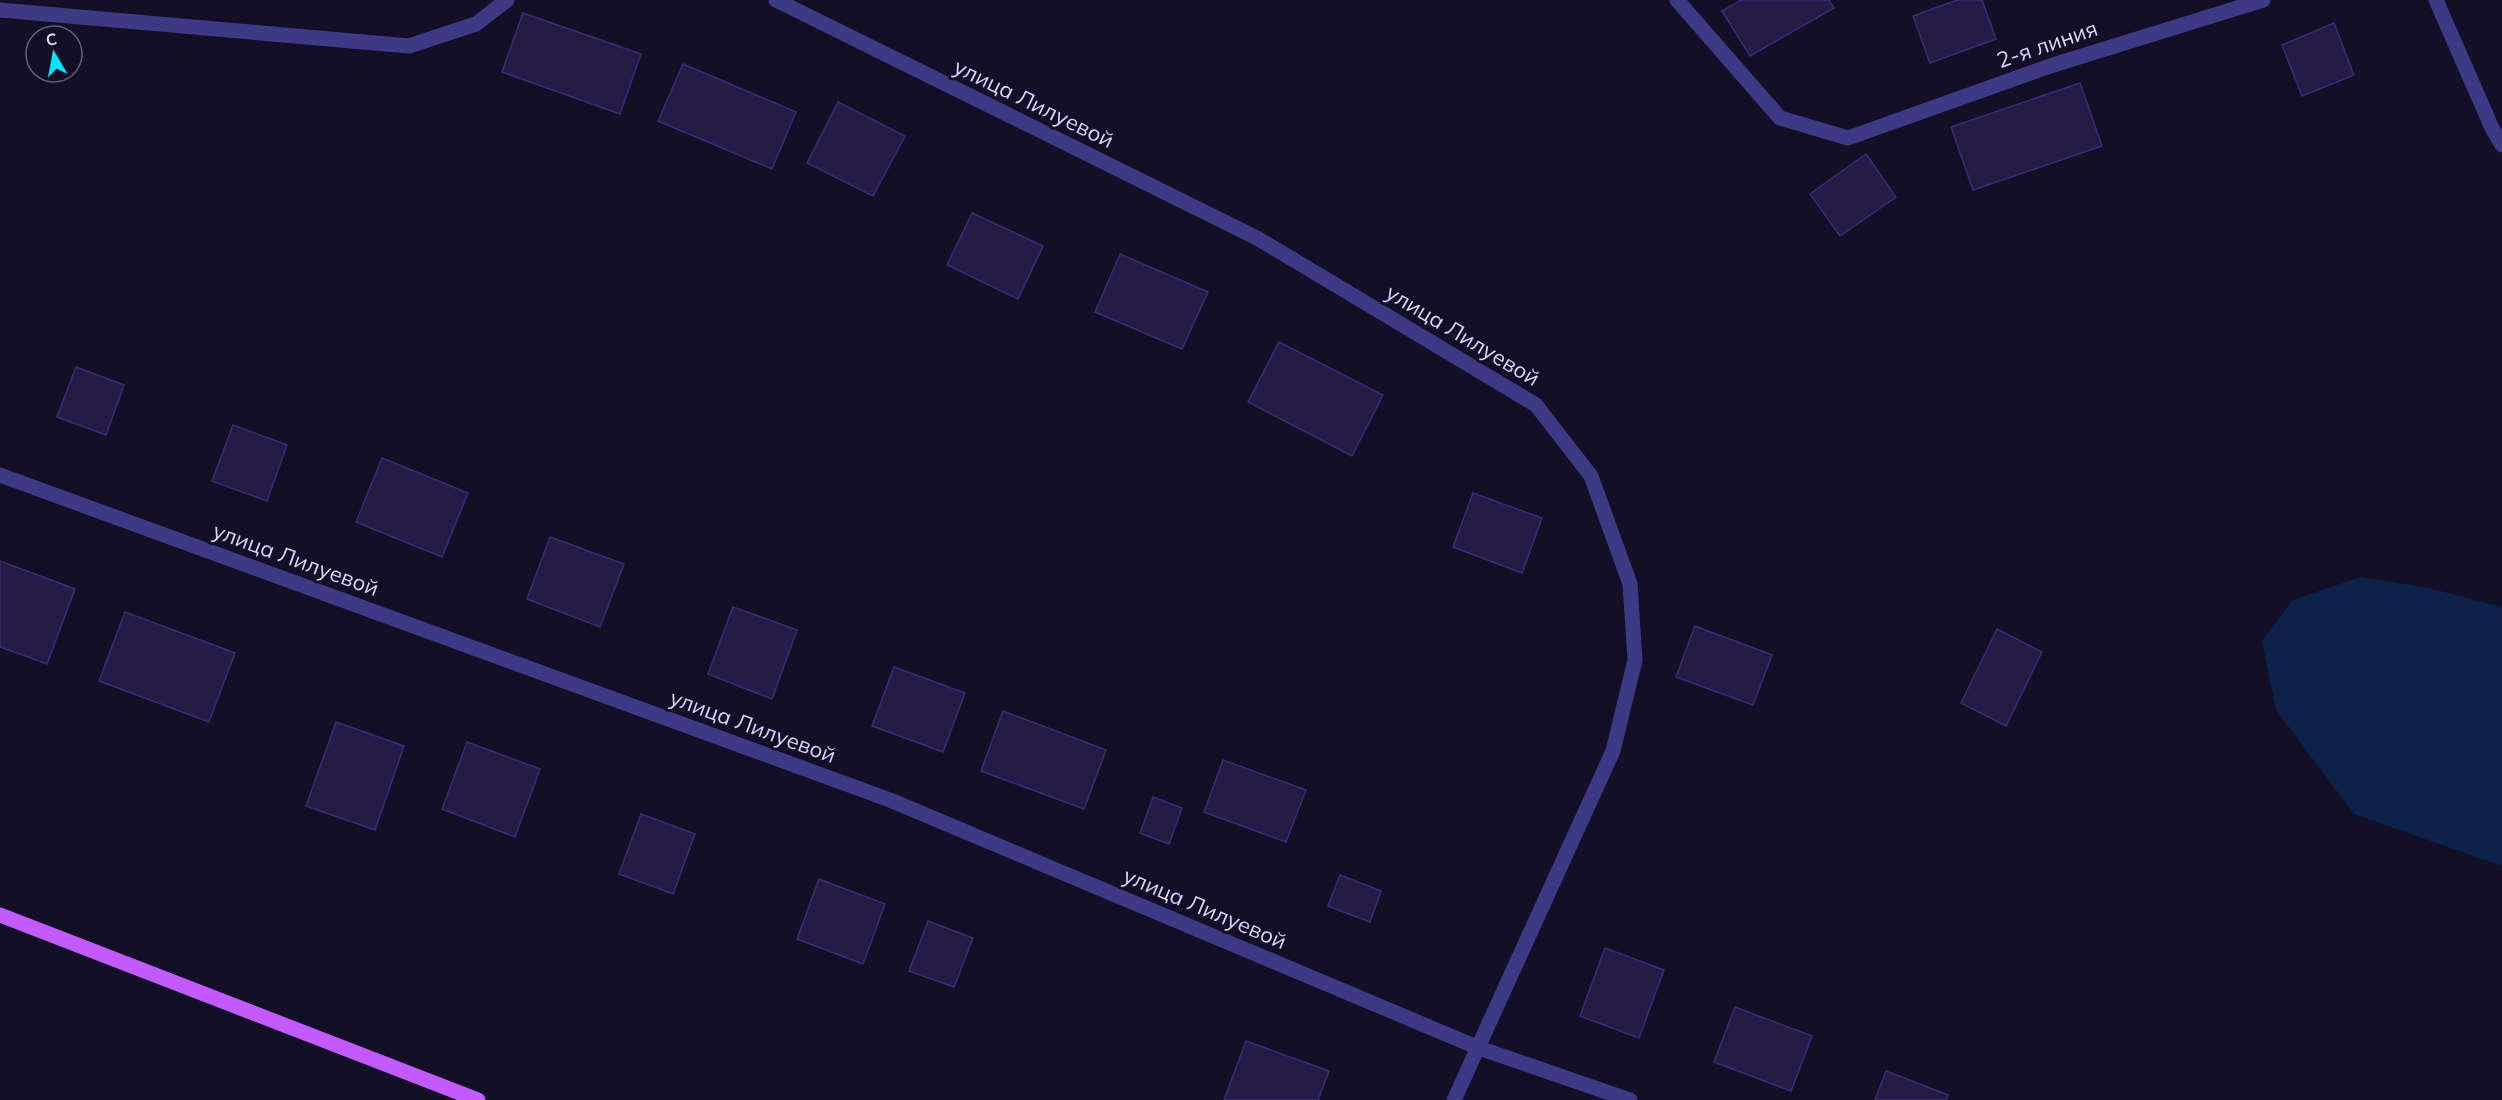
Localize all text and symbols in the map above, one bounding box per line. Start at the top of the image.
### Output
street label: 2-я линия [1993,14,2101,74]
north arrow [24,24,84,84]
text: С [44,28,59,50]
street label: улица Лилуевой [949,52,1119,154]
street label: улица Лилуевой [1381,278,1545,392]
street label: улица Лилуевой [209,516,383,602]
street label: улица Лилуевой [666,683,840,769]
street label: улица Лилуевой [1119,861,1291,955]

